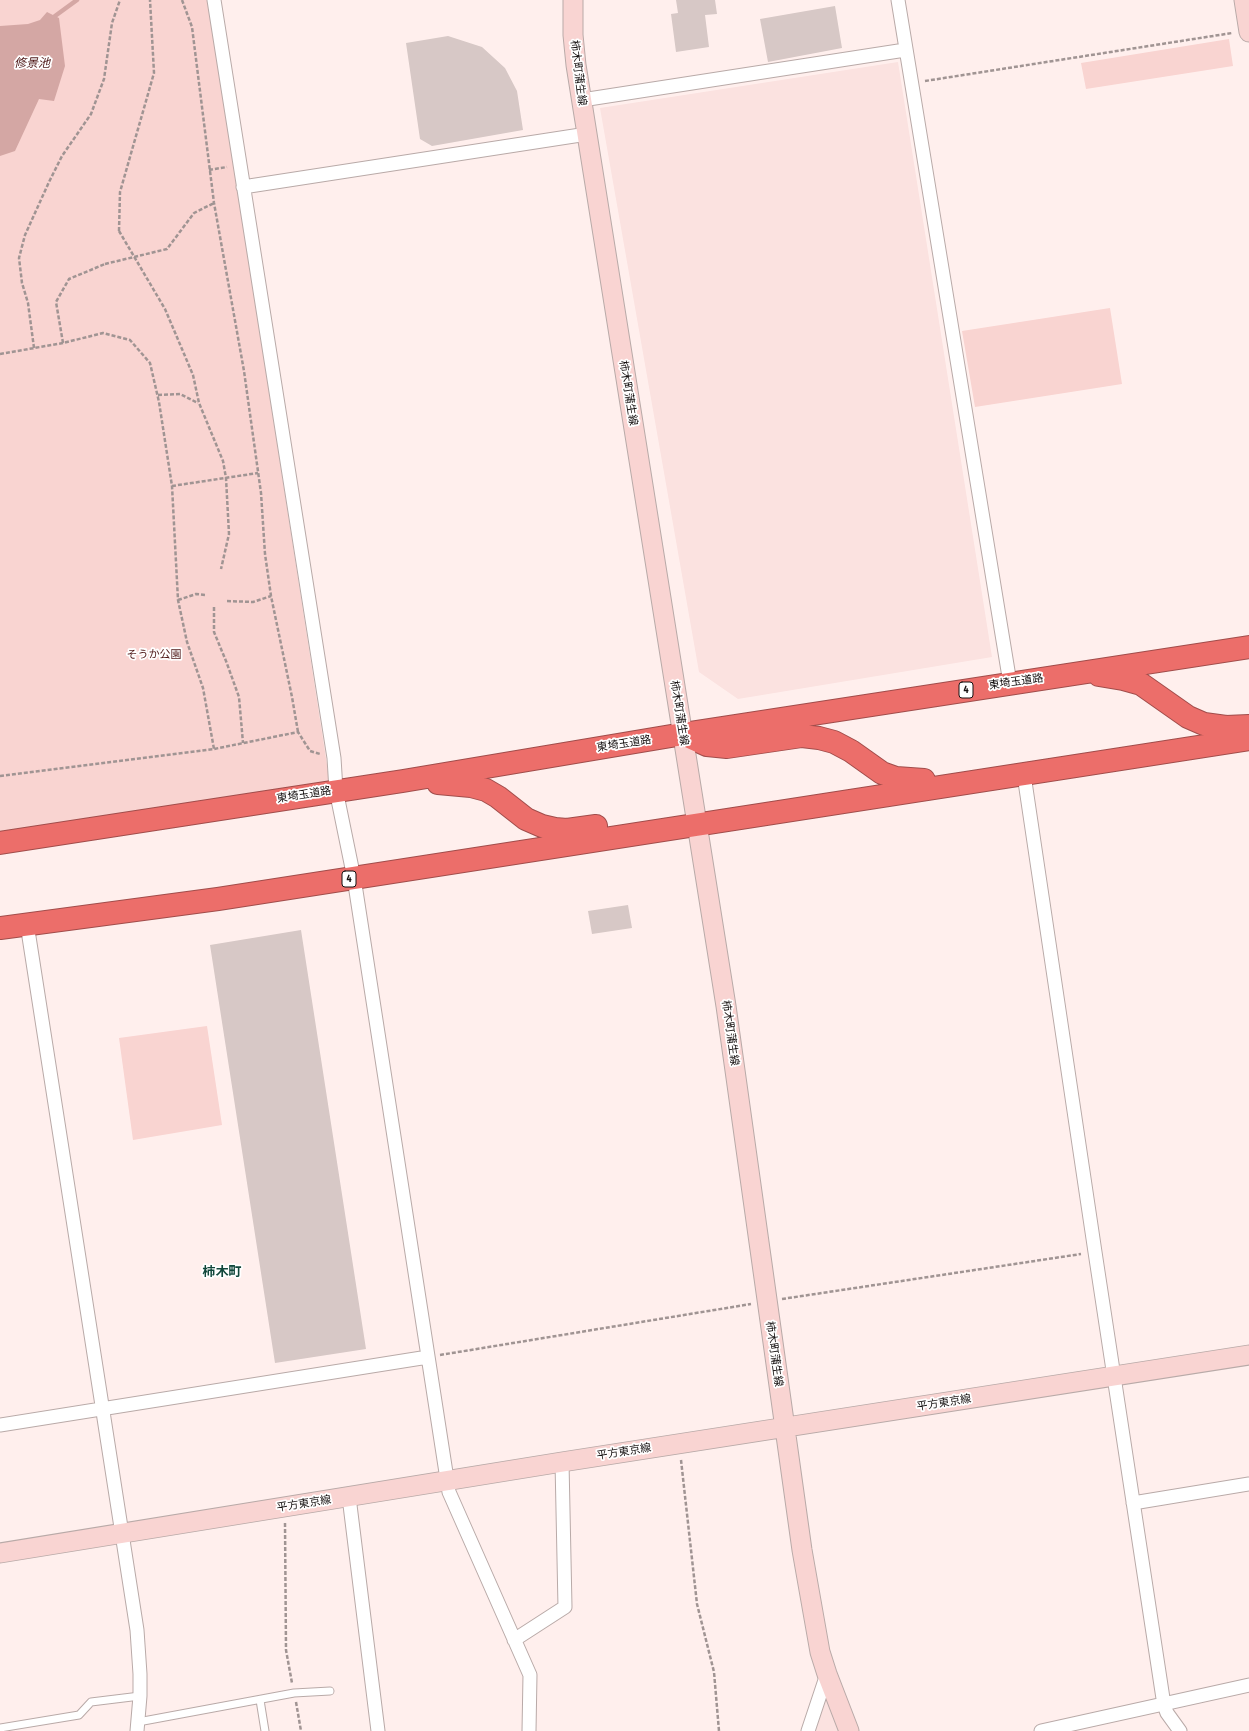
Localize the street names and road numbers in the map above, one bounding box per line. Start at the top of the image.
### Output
street label: 柿木町蒲生線 [567,39,589,107]
street label: 柿木町蒲生線 [616,359,640,427]
street label: 東埼玉道路 [988,672,1044,692]
street label: 柿木町蒲生線 [667,679,691,747]
road number: 4 [959,682,973,698]
street label: 東埼玉道路 [596,733,652,755]
street label: 東埼玉道路 [276,784,332,806]
road number: 4 [342,871,356,887]
street label: 柿木町蒲生線 [719,999,741,1067]
street label: 柿木町蒲生線 [763,1320,785,1388]
street label: 平方東京線 [916,1392,972,1414]
street label: 平方東京線 [596,1441,652,1463]
street label: 平方東京線 [276,1493,332,1515]

